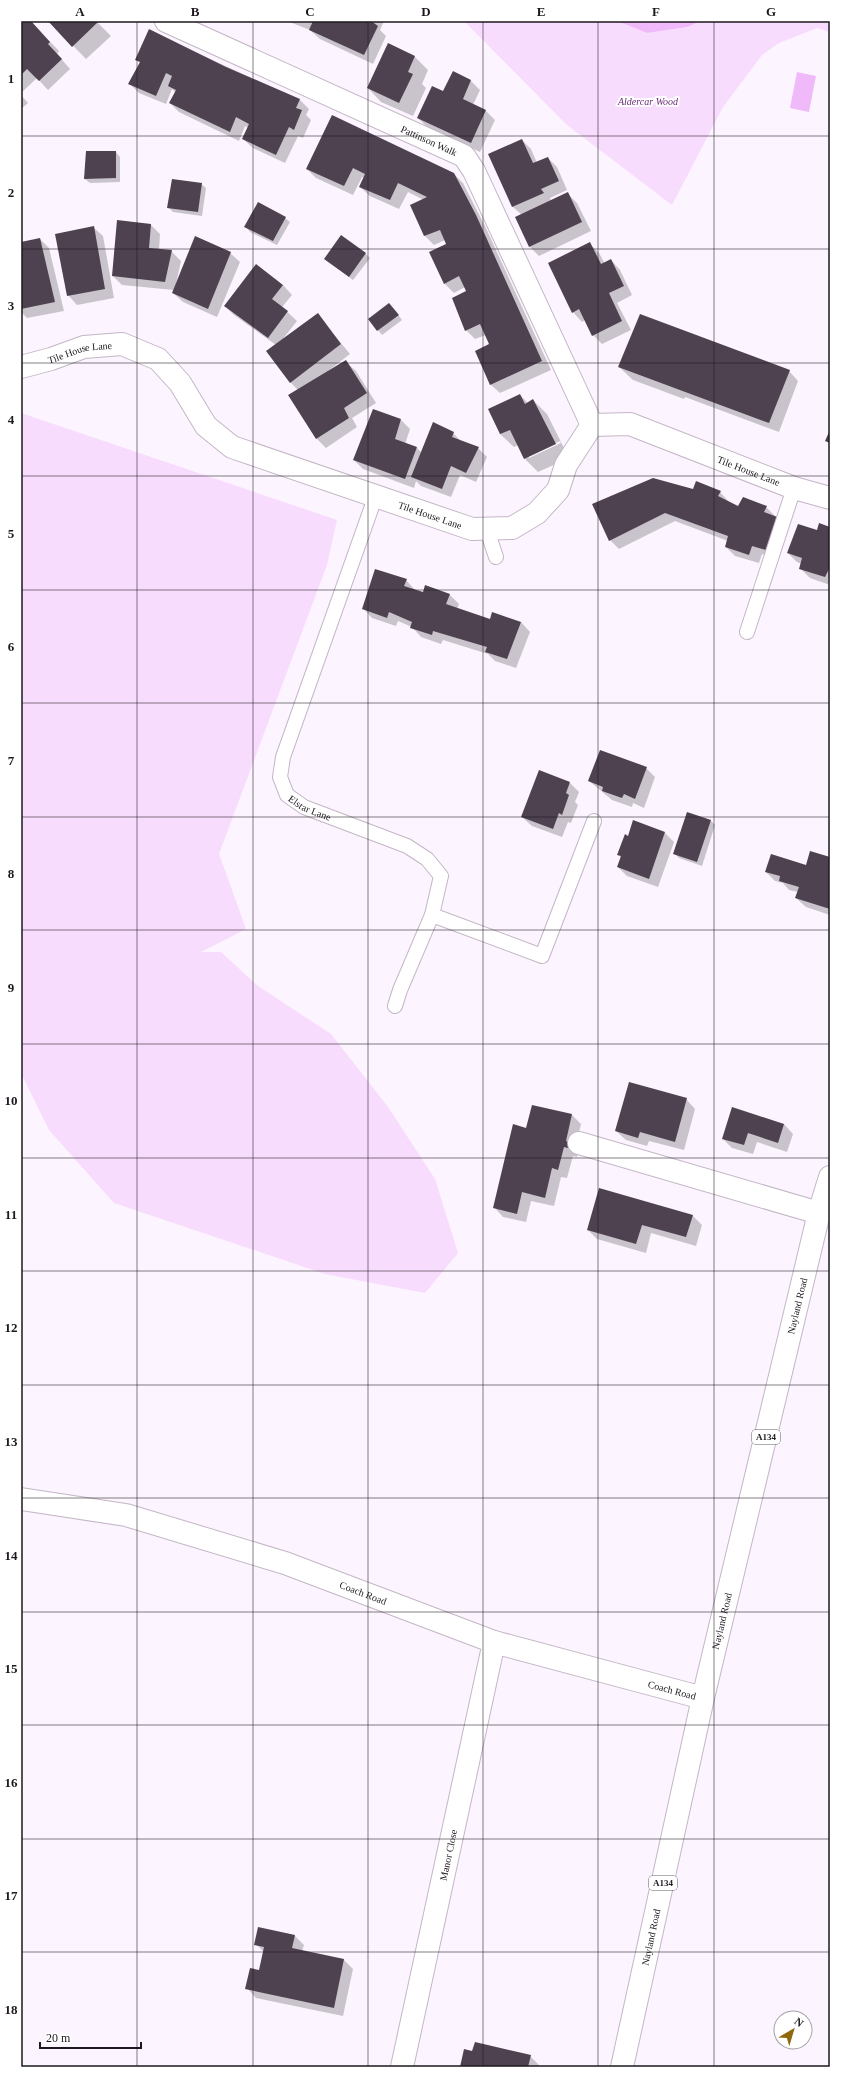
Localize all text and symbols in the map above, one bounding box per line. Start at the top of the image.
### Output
text: A [75,4,85,19]
text: B [191,4,200,19]
text: C [305,4,315,19]
text: D [421,4,431,19]
text: E [537,4,545,19]
text: F [652,4,660,19]
text: G [766,4,776,19]
text: 1 [8,71,14,86]
park label: Aldercar Wood [617,96,679,107]
street label: Pattinson Walk [399,123,459,158]
text: 2 [8,185,14,200]
text: 3 [8,298,15,313]
street label: Tile House Lane [47,340,113,366]
text: 4 [8,412,15,427]
street label: Tile House Lane [716,454,782,488]
street label: Tile House Lane [397,499,464,531]
text: 5 [8,526,15,541]
text: 6 [8,639,15,654]
text: 7 [8,753,15,768]
street label: Elstar Lane [286,793,333,823]
text: 8 [8,866,15,881]
text: 9 [8,980,15,995]
text: 10 [5,1093,18,1108]
text: 11 [5,1207,17,1222]
street label: Nayland Road [785,1277,809,1335]
text: 12 [5,1320,18,1335]
road number: A134 [752,1430,780,1444]
text: 13 [5,1434,18,1449]
text: 14 [5,1548,18,1563]
street label: Coach Road [338,1579,388,1607]
street label: Nayland Road [710,1592,734,1650]
text: 15 [5,1661,18,1676]
street label: Coach Road [647,1678,697,1702]
text: 16 [5,1775,18,1790]
street label: Manor Close [438,1828,459,1882]
road number: A134 [649,1876,677,1890]
text: 17 [5,1888,18,1903]
street label: Nayland Road [639,1908,663,1966]
text: 18 [5,2002,18,2017]
north arrow [773,2010,813,2050]
text: N [792,2015,806,2029]
scale bar [40,2024,141,2050]
text: 20 m [46,2031,71,2045]

